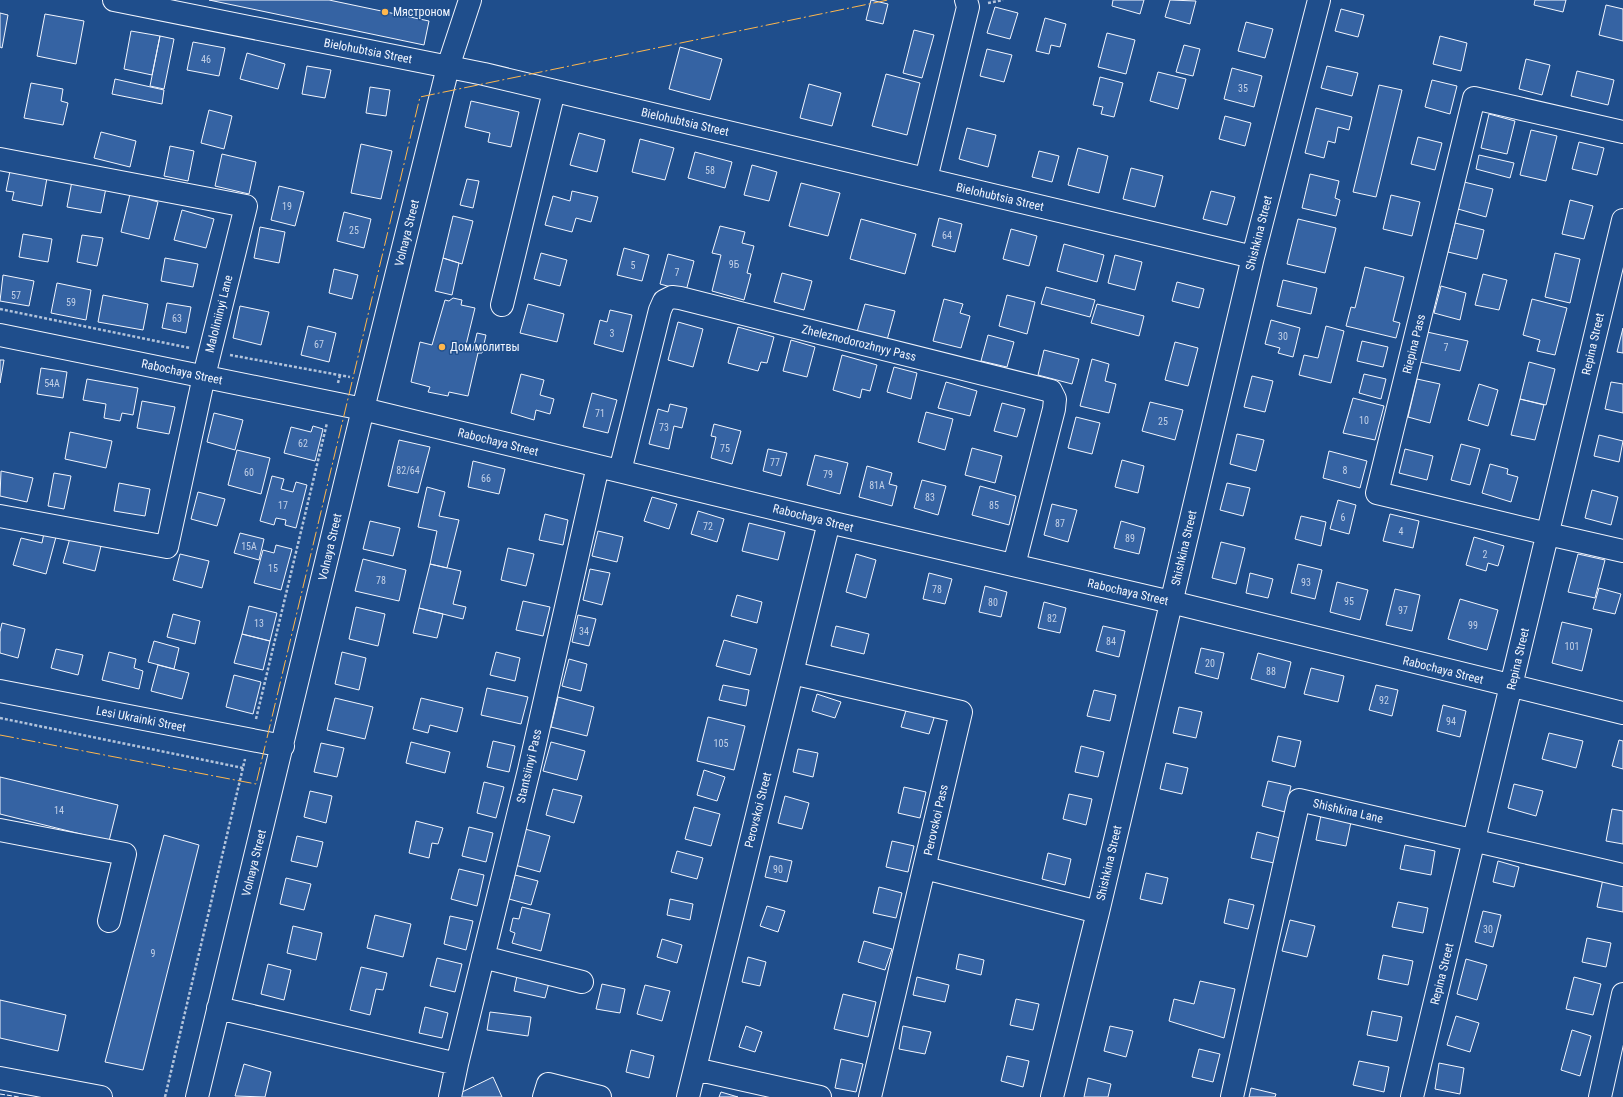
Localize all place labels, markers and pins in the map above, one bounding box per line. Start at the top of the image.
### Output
place label: Мястроном [393,5,450,19]
marker: Мястроном [380,7,390,17]
place label: Дом молитвы [450,340,520,354]
marker: Дом молитвы [437,342,447,352]

